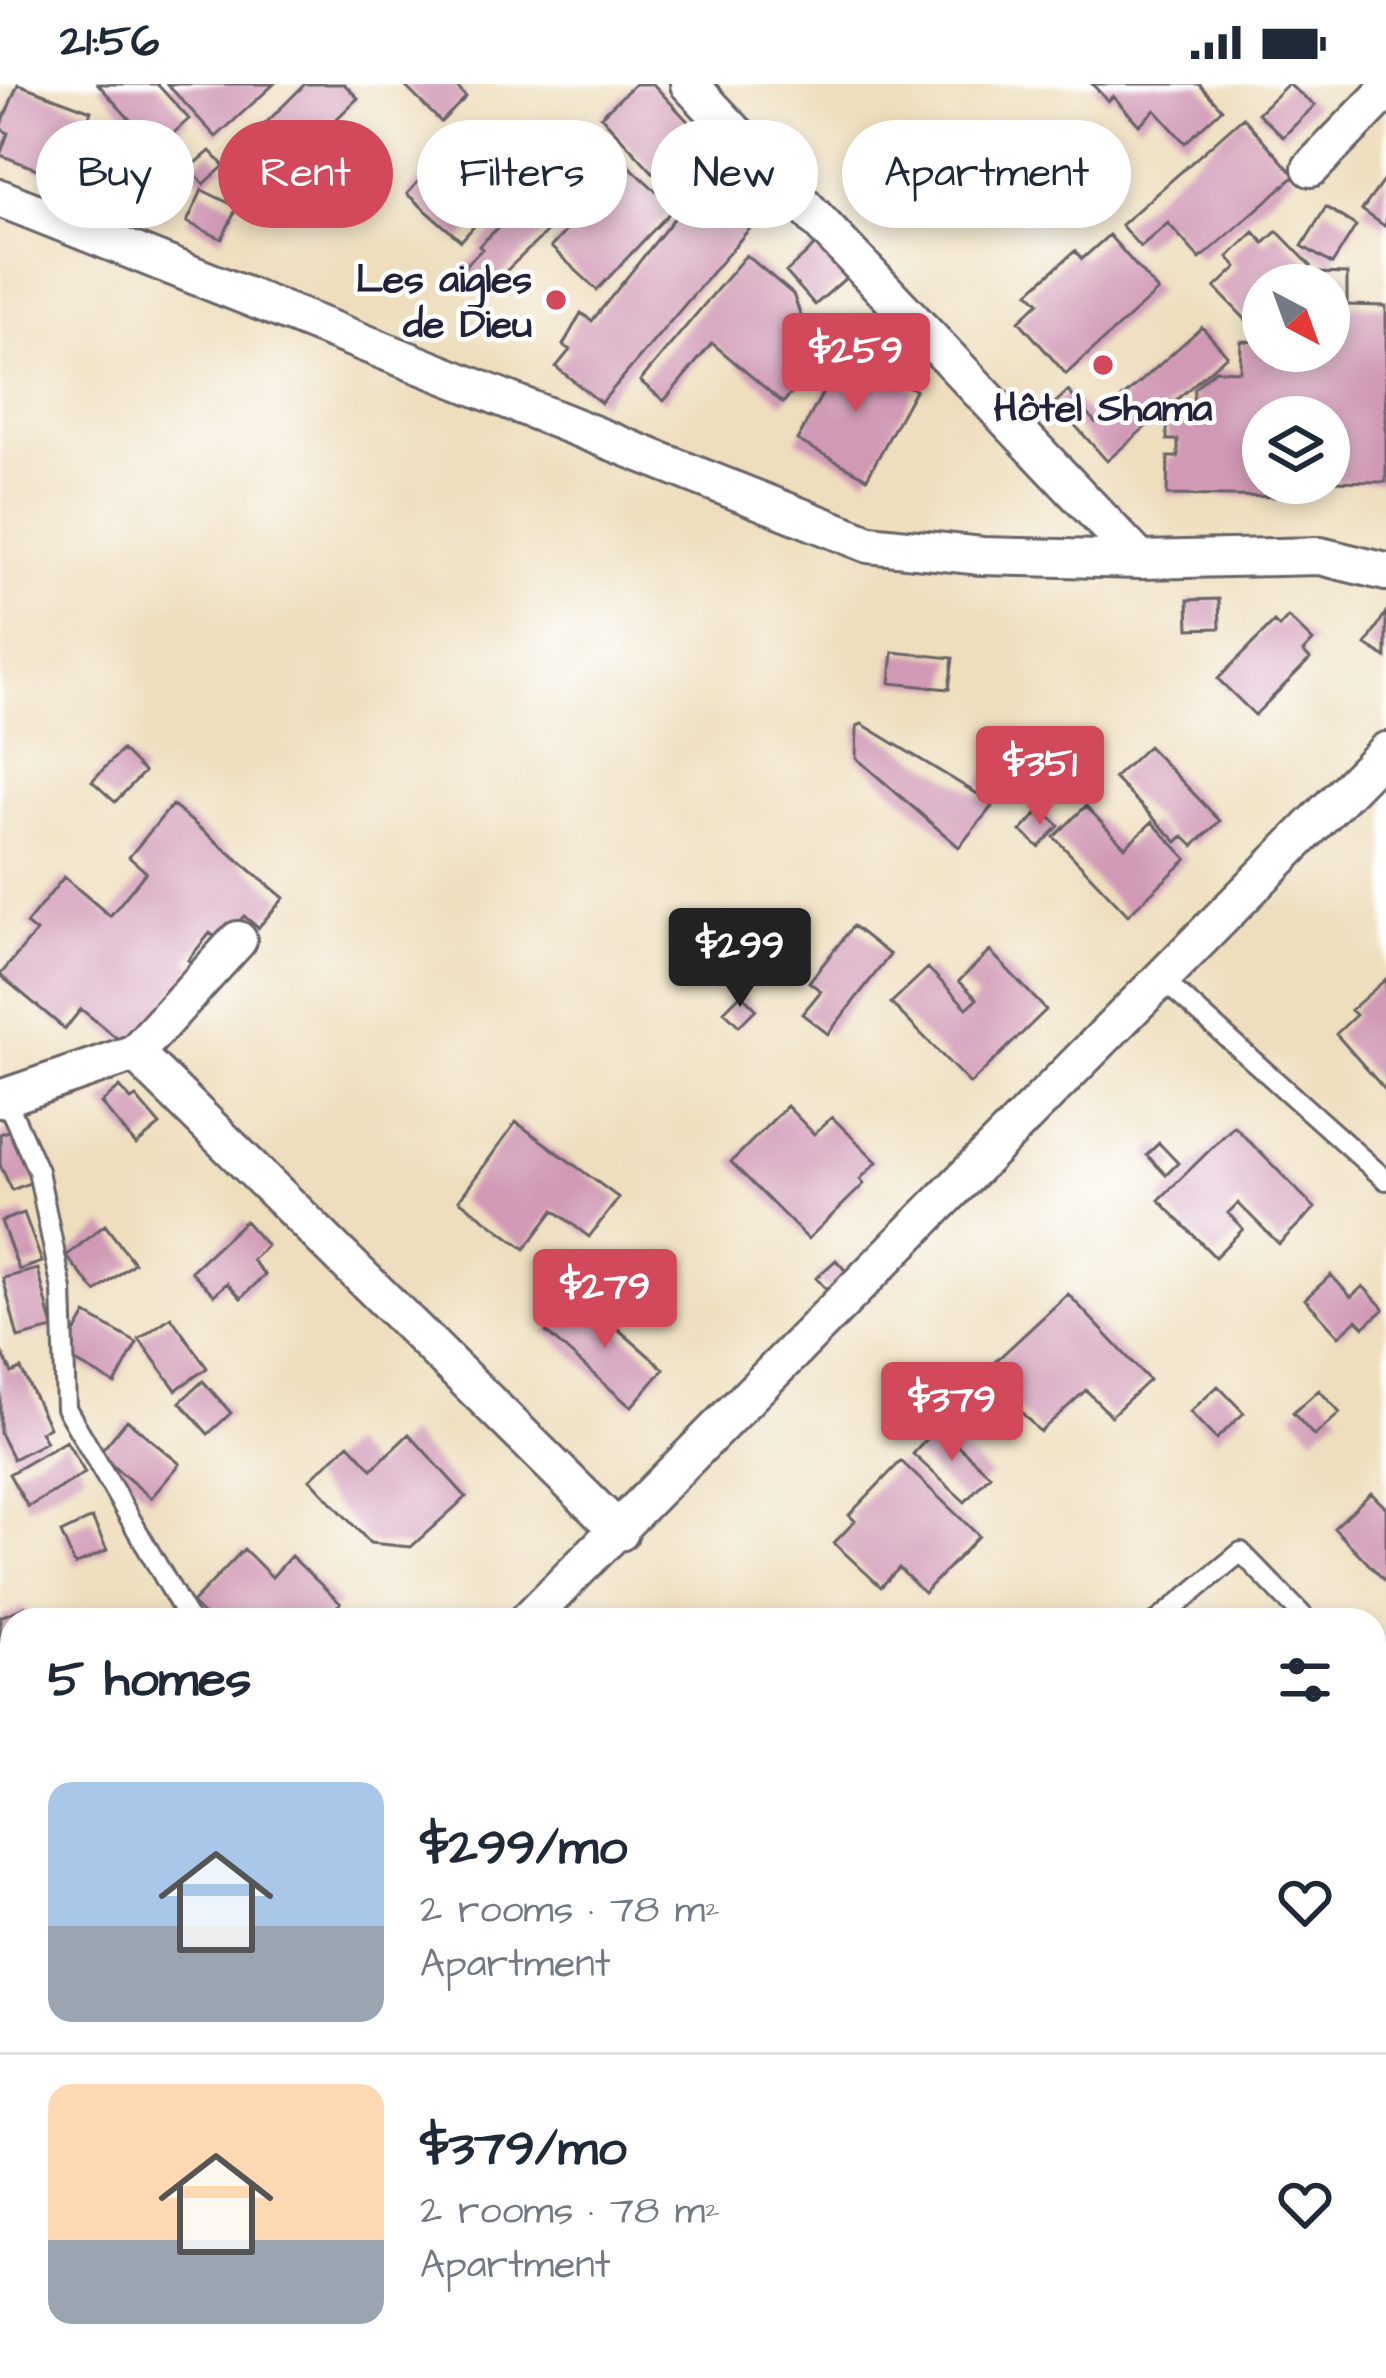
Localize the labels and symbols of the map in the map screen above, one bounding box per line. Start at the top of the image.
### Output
place label: Les aigles de Dieu [356,254,532,353]
north arrow [1242,264,1350,372]
marker: Les aigles de Dieu [543,287,569,313]
pin: $259 [785,313,927,415]
marker: Hôtel Shama [1090,352,1116,378]
place label: Hôtel Shama [994,383,1212,437]
pin: $351 [969,726,1111,828]
pin: $299 [669,908,811,1010]
pin: $279 [534,1249,676,1351]
pin: $379 [881,1362,1023,1464]

